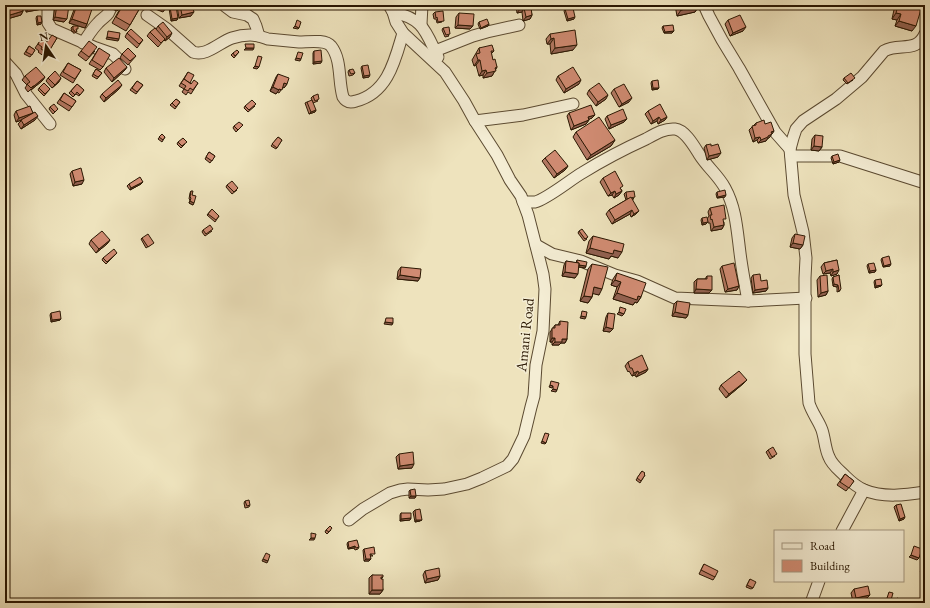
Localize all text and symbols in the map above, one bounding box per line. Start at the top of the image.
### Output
north arrow [26,26,66,66]
text: N [38,28,50,44]
street label: Amani Road [511,297,538,374]
legend [774,530,904,582]
text: Road [810,538,836,554]
text: Building [810,558,851,574]

